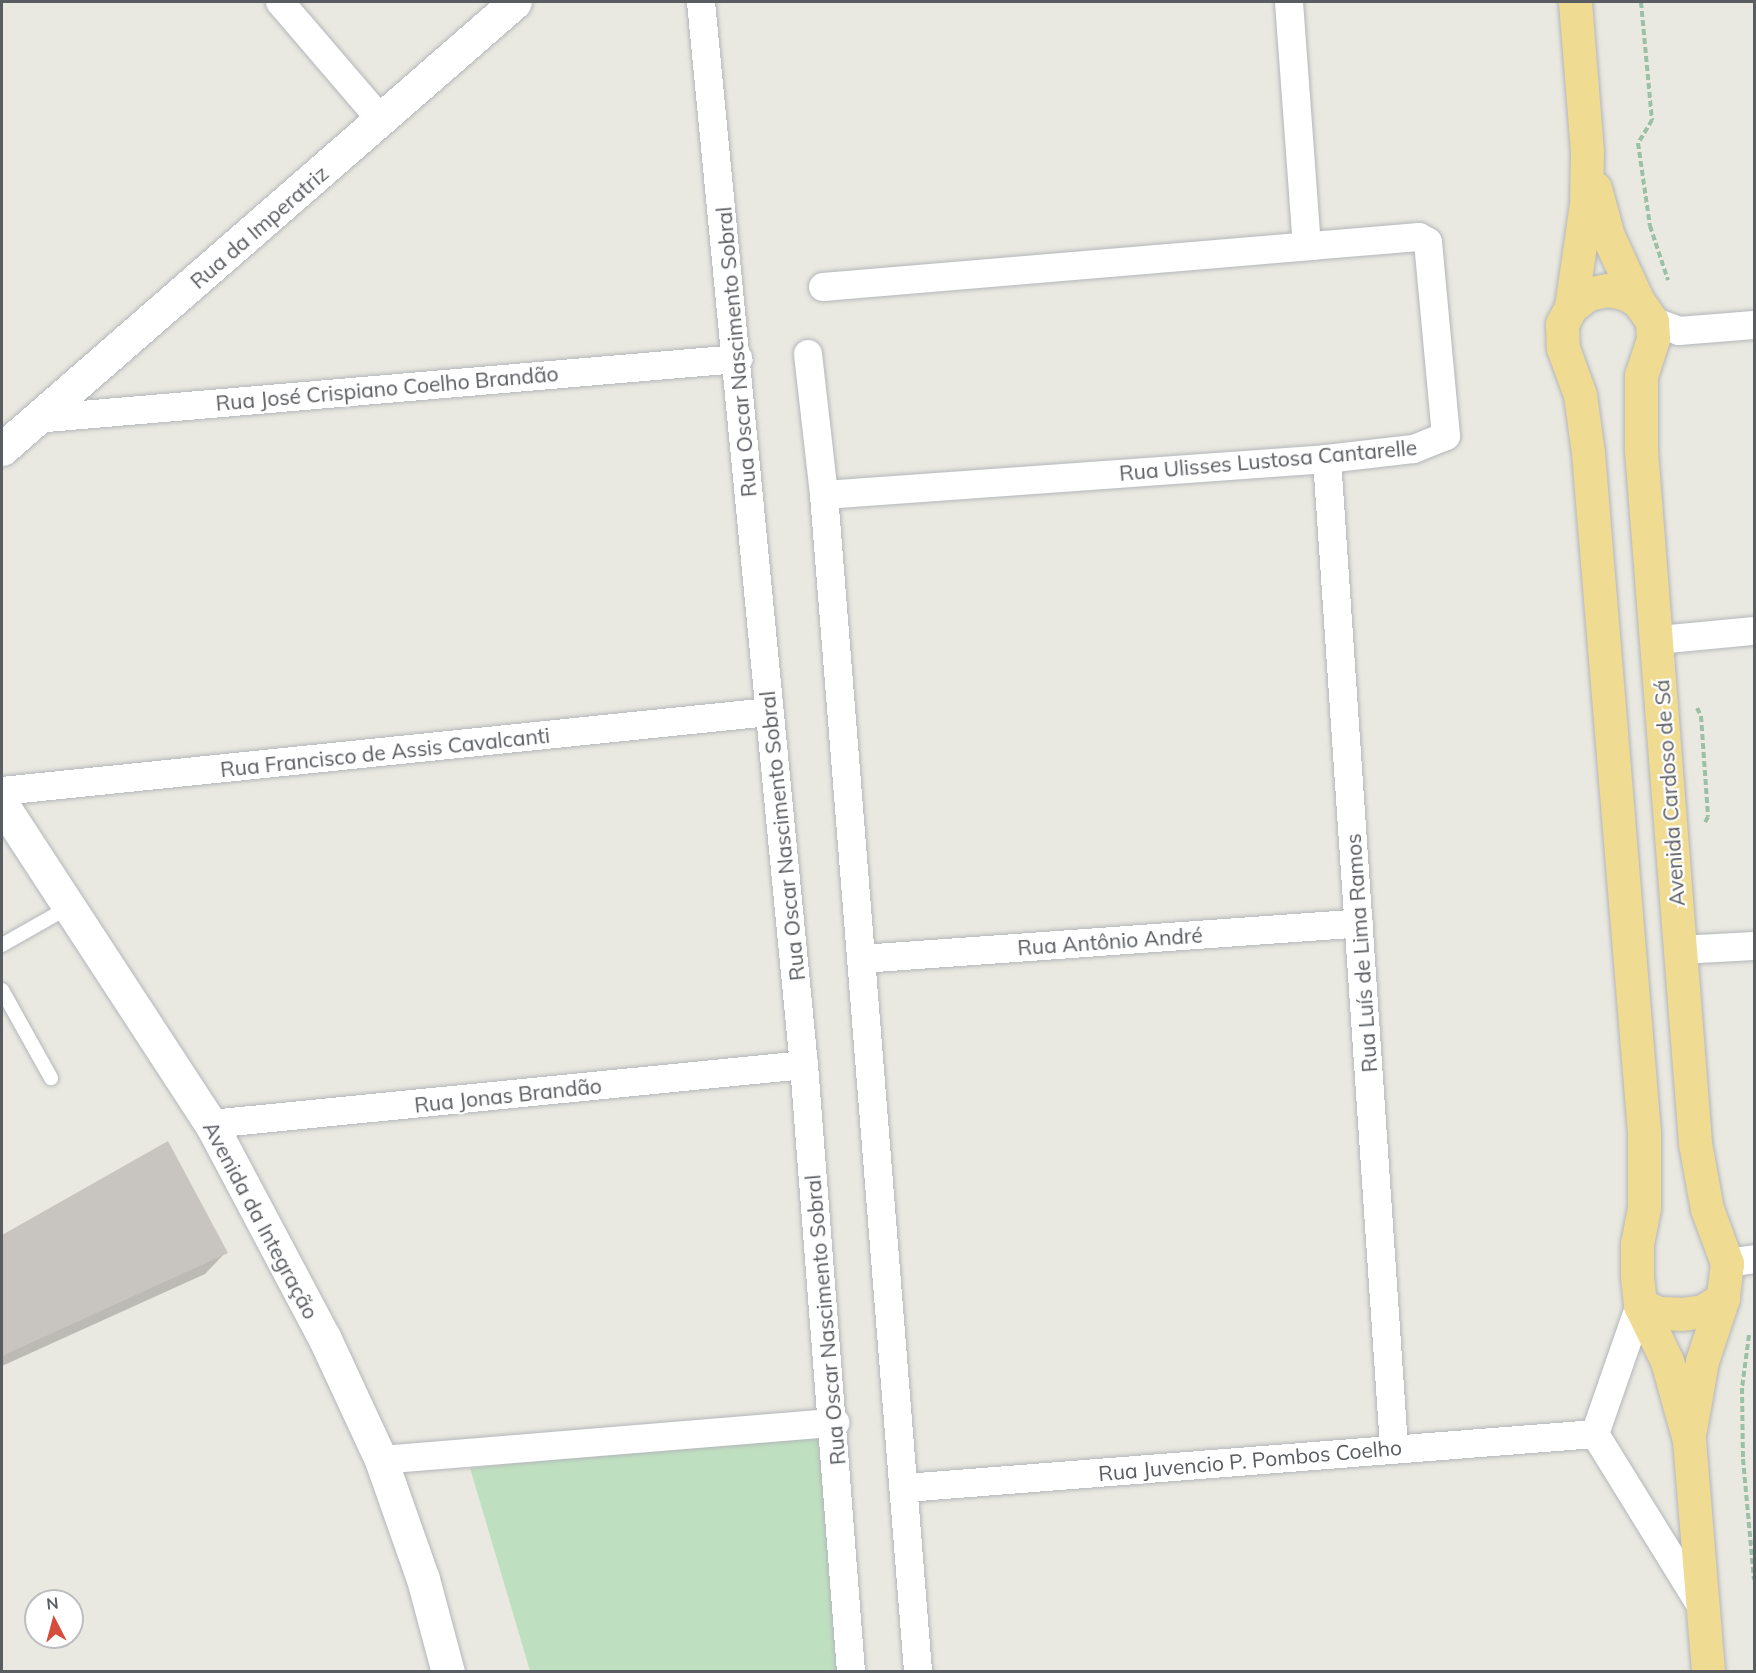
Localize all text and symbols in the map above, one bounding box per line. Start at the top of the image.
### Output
street label: Rua da Imperatriz [185,160,333,294]
street label: Rua Oscar Nascimento Sobral [711,206,761,498]
street label: Rua José Crispiano Coelho Brandão [215,360,559,416]
street label: Rua Ulisses Lustosa Cantarelle [1118,434,1418,486]
street label: Avenida Cardoso de Sá [1649,679,1689,907]
street label: Rua Oscar Nascimento Sobral [754,690,810,982]
street label: Rua Francisco de Assis Cavalcanti [219,722,551,782]
street label: Rua Luís de Lima Ramos [1340,833,1382,1073]
street label: Rua Antônio André [1016,922,1204,960]
street label: Rua Jonas Brandão [413,1073,603,1117]
street label: Avenida da Integração [198,1117,324,1323]
street label: Rua Oscar Nascimento Sobral [800,1174,850,1466]
street label: Rua Juvencio P. Pombos Coelho [1097,1434,1403,1486]
north arrow [24,1589,84,1649]
text: N [45,1593,59,1614]

